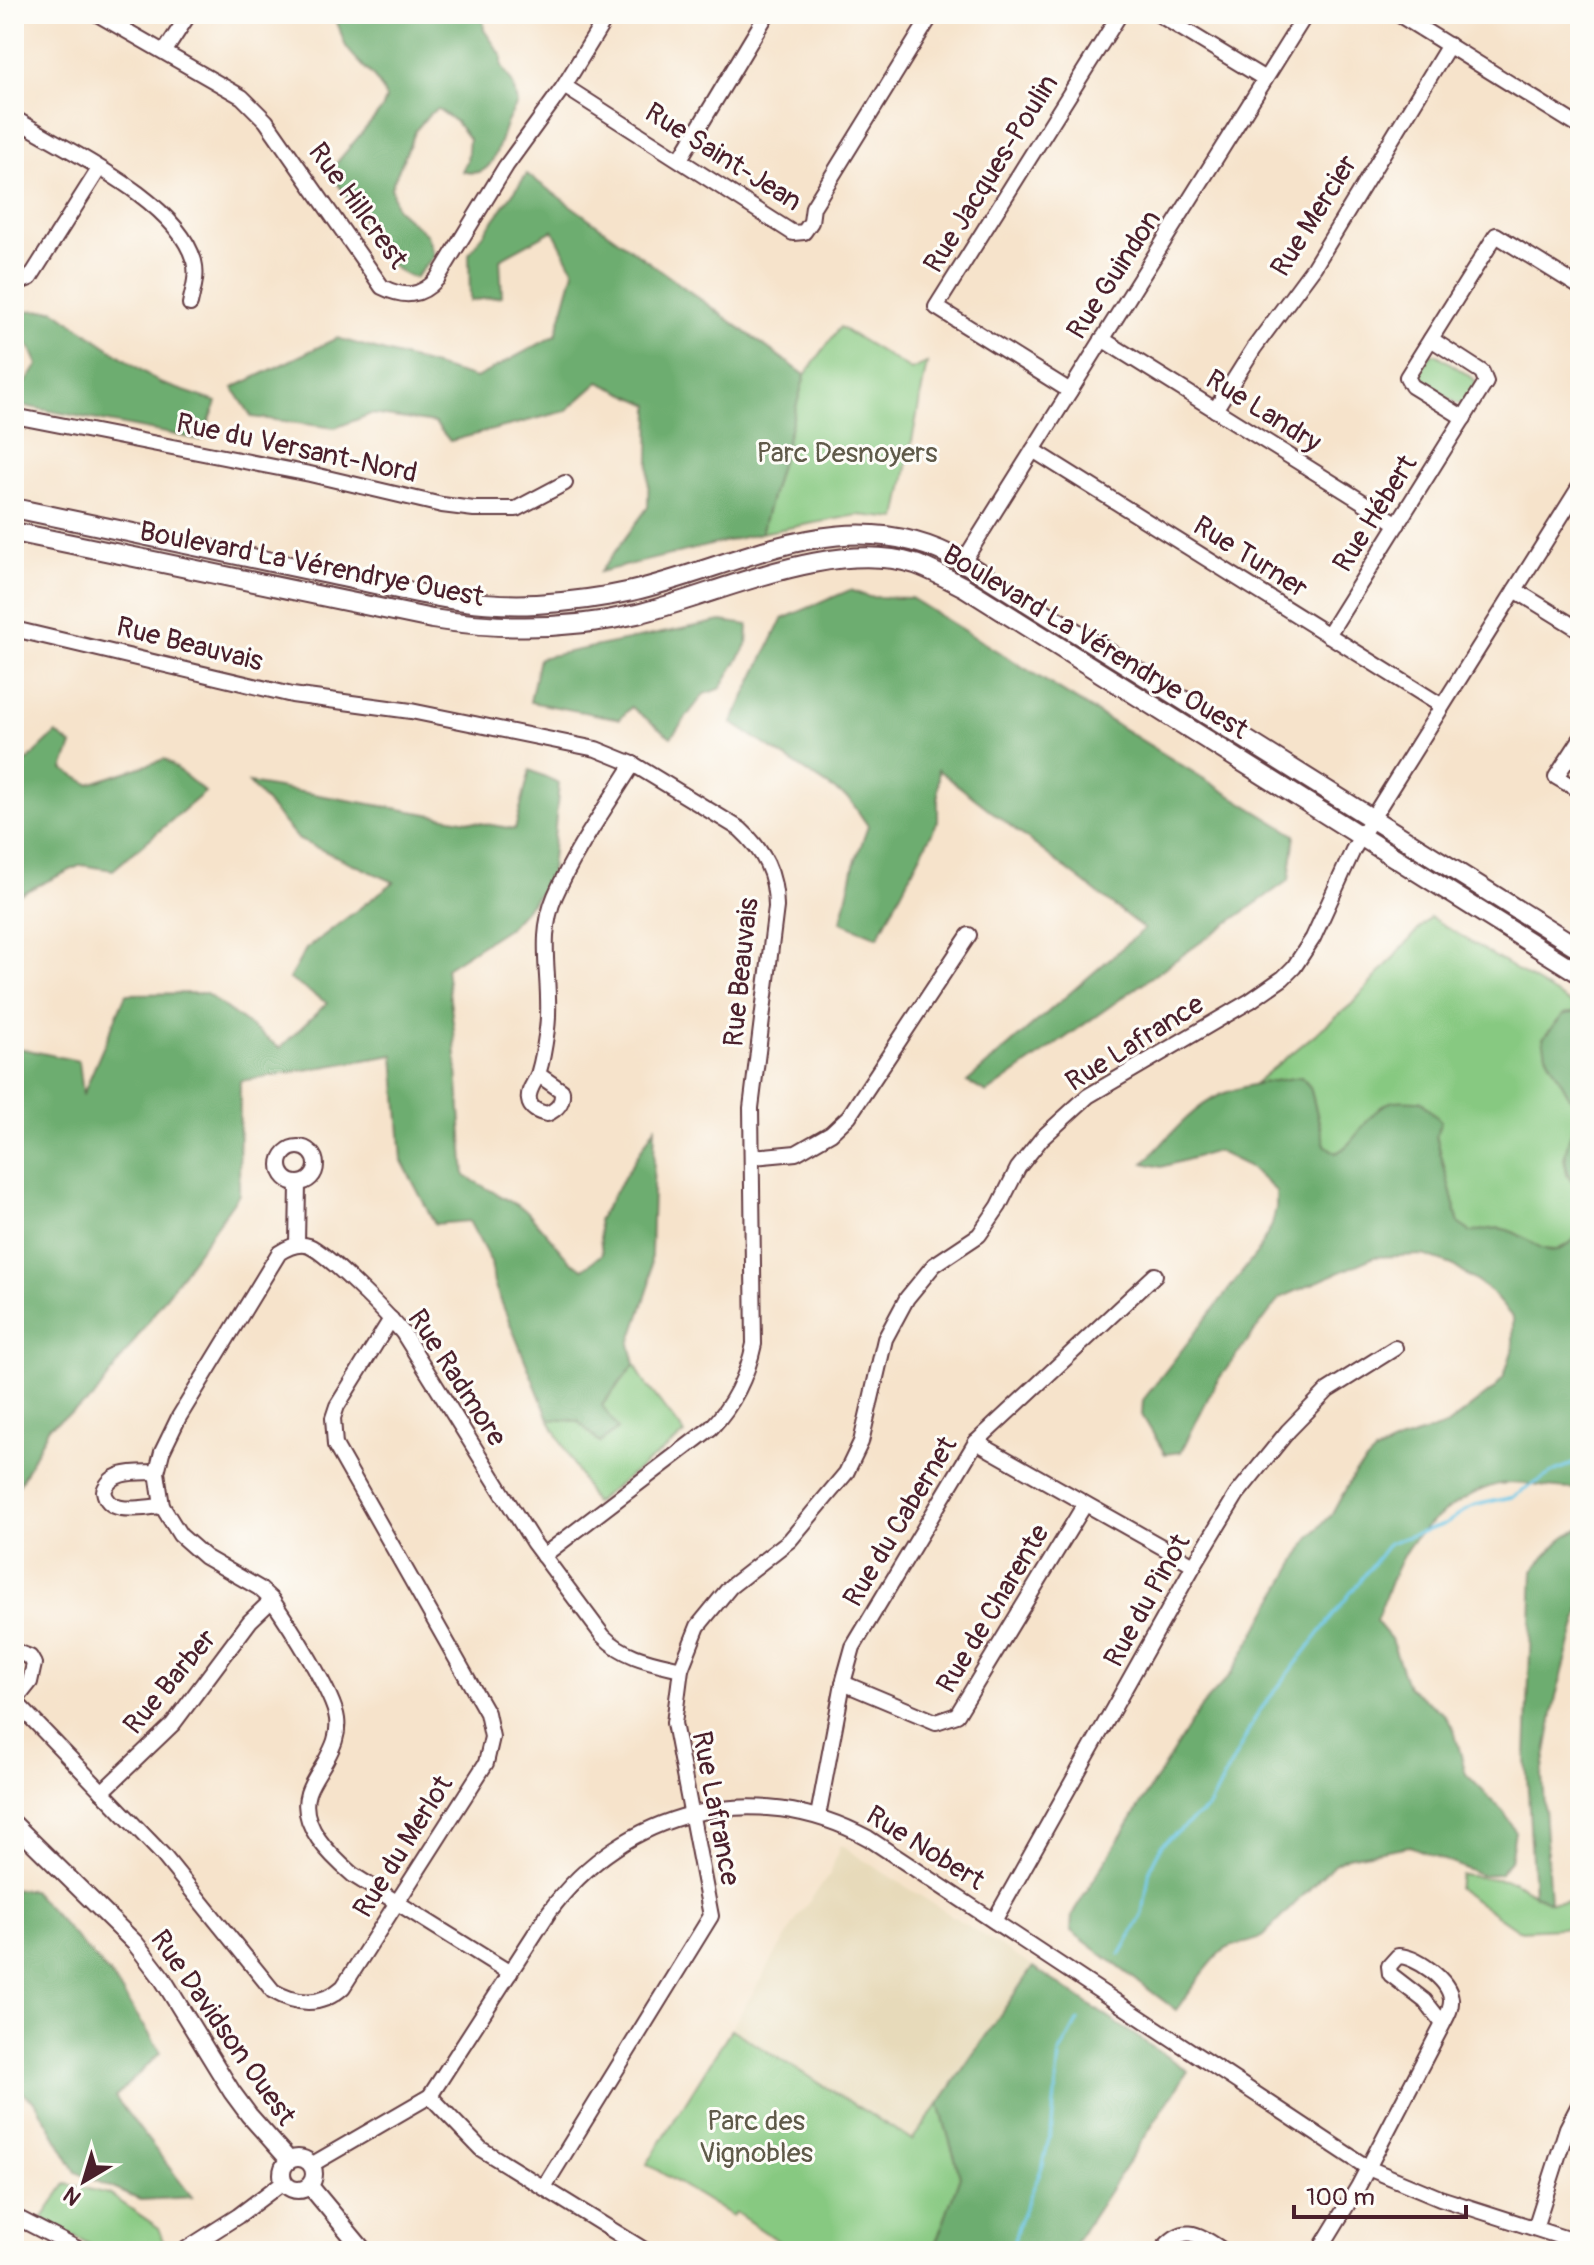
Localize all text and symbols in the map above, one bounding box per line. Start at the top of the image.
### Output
street label: Rue Jacques-Poulin [916,68,1066,280]
street label: Rue Saint-Jean [638,95,808,219]
street label: Rue Hillcrest [300,136,416,276]
street label: Rue Mercier [1263,148,1365,283]
street label: Rue Guindon [1060,204,1169,346]
street label: Rue Landry [1199,362,1327,460]
street label: Rue du Versant-Nord [173,406,420,491]
park label: Parc Desnoyers [757,436,938,471]
street label: Rue Hébert [1326,448,1425,579]
street label: Rue Turner [1186,508,1314,606]
street label: Boulevard La Vérendrye Ouest [137,514,488,615]
street label: Boulevard La Vérendrye Ouest [936,537,1255,748]
street label: Rue Beauvais [113,609,267,680]
street label: Rue Beauvais [716,896,767,1048]
street label: Rue Lafrance [1059,987,1211,1100]
street label: Rue Radmore [400,1303,514,1453]
street label: Rue du Cabernet [836,1430,965,1613]
street label: Rue de Charente [929,1518,1058,1700]
street label: Rue du Pinot [1096,1527,1199,1673]
street label: Rue Barber [116,1622,224,1742]
street label: Rue Lafrance [683,1728,748,1889]
street label: Rue du Merlot [346,1769,461,1924]
street label: Rue Nobert [860,1798,991,1899]
street label: Rue Davidson Ouest [142,1923,304,2133]
park label: Parc des Vignobles [699,2104,813,2171]
north arrow [44,2141,124,2221]
scale bar [1294,2169,1466,2219]
text: N [58,2180,87,2212]
text: 100 m [1306,2183,1375,2212]

